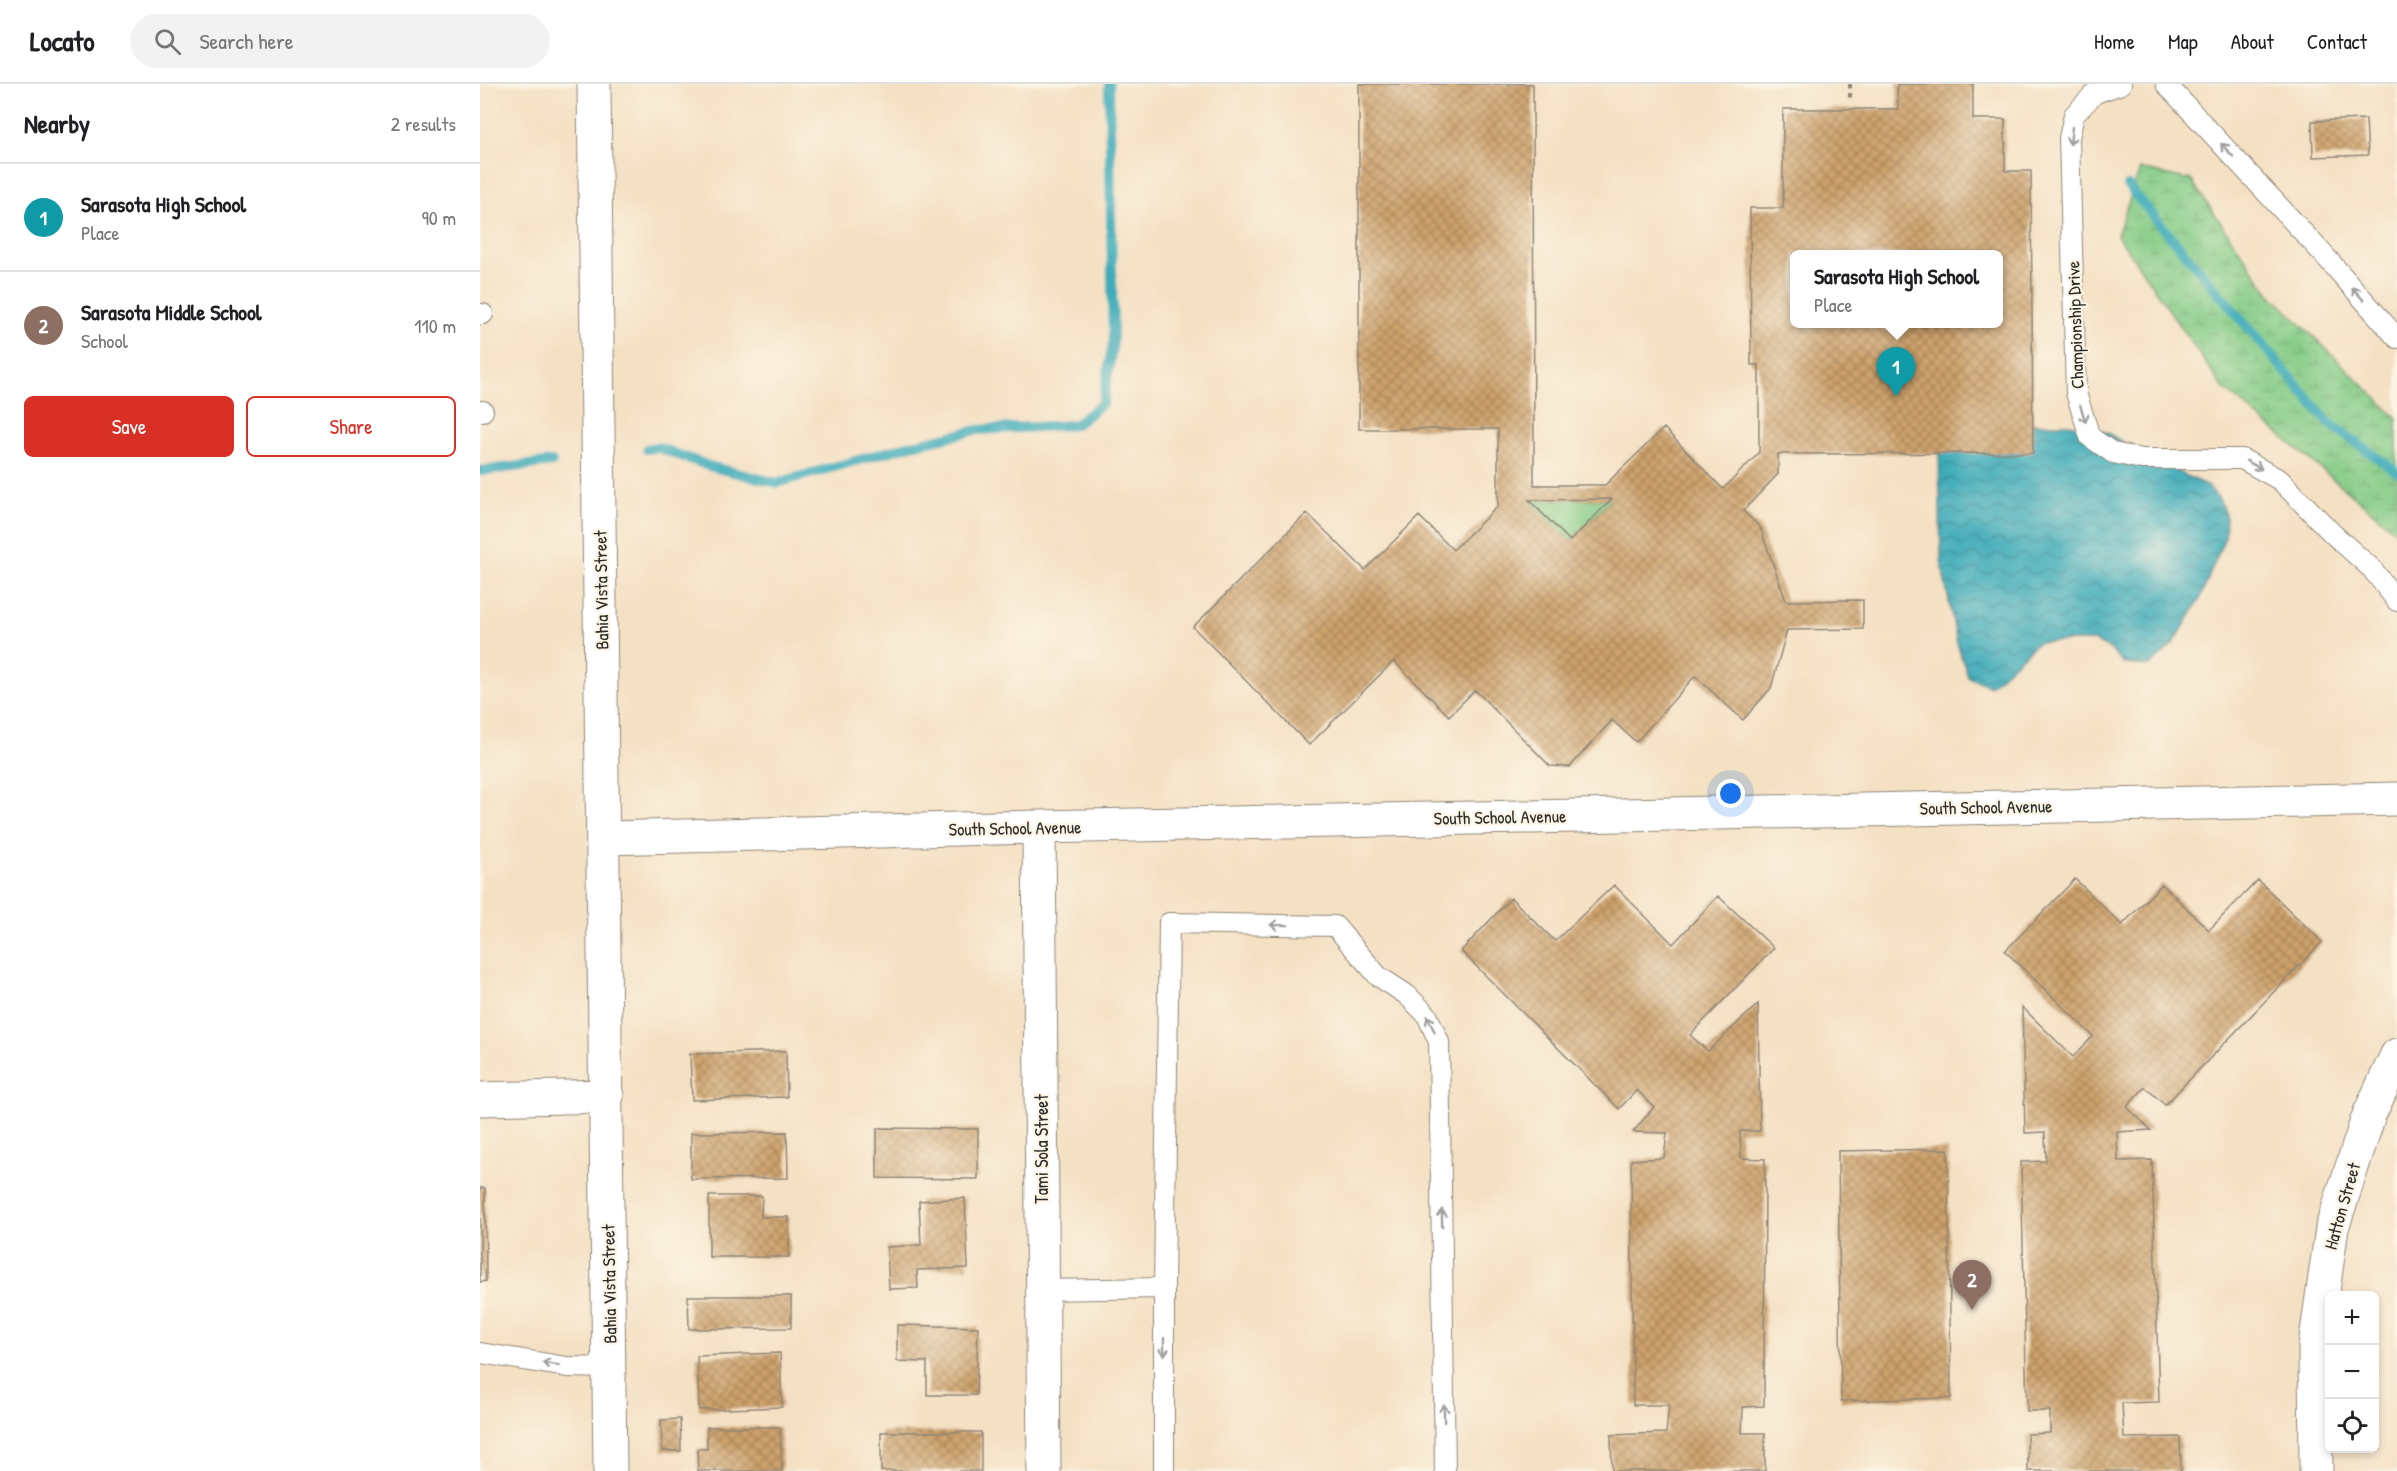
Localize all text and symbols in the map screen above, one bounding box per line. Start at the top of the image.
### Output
search box [130,14,550,68]
text: Locato [30,22,94,60]
icon: search [151,25,184,58]
text: Search here [199,26,293,56]
text: Home [2094,27,2135,56]
text: Map [2168,27,2198,56]
text: About [2231,27,2274,56]
text: Contact [2307,27,2367,56]
text: Nearby [24,106,90,141]
text: 2 results [391,110,456,137]
one-way arrow [2065,126,2076,146]
one-way arrow [2220,143,2234,158]
text: Sarasota High School [81,189,246,219]
text: 1 [40,204,47,231]
text: 90 m [422,204,456,231]
text: Place [81,219,120,246]
popup [1790,250,2003,328]
text: Sarasota High School [1814,261,1979,291]
street label: Championship Drive [2060,261,2090,389]
one-way arrow [2352,286,2365,302]
text: Place [1814,291,1852,318]
text: Sarasota Middle School [81,297,262,327]
text: 2 [39,312,48,339]
text: 110 m [414,312,456,339]
text: School [81,327,128,354]
pin: 1 [1876,348,1916,397]
button: Save [24,396,234,457]
button: Share [246,396,456,457]
one-way arrow [2078,404,2089,423]
one-way arrow [2245,459,2262,471]
street label: Bahia Vista Street [587,529,615,650]
your location [1716,779,1745,808]
street label: South School Avenue [1920,793,2052,821]
street label: South School Avenue [1434,803,1566,831]
street label: South School Avenue [949,814,1081,842]
one-way arrow [1270,919,1290,931]
one-way arrow [1425,1016,1437,1034]
street label: Tami Sola Street [1029,1094,1054,1204]
street label: Hatton Street [2318,1159,2367,1252]
one-way arrow [1436,1208,1448,1228]
street label: Bahia Vista Street [595,1223,623,1344]
pin: 2 [1952,1260,1992,1310]
map controls [2325,1291,2379,1453]
button: + [2325,1291,2379,1345]
one-way arrow [1158,1336,1170,1356]
button: − [2325,1345,2379,1399]
one-way arrow [542,1358,561,1369]
button: locate [2325,1399,2379,1453]
one-way arrow [1438,1403,1450,1423]

